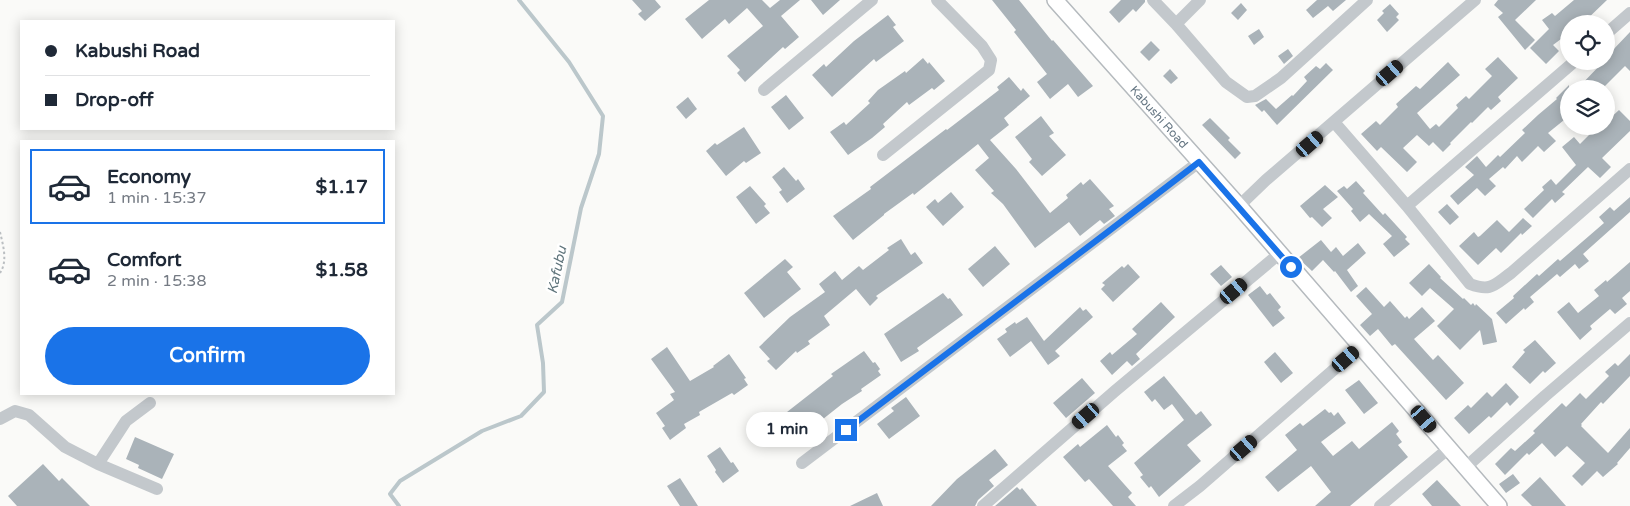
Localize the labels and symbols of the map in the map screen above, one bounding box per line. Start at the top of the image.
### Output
car [1373,57,1406,89]
street label: Kabushi Road [1127,83,1191,151]
car [1293,128,1326,160]
water label: Kafubu [544,243,571,295]
route start [1280,256,1302,278]
car [1217,276,1250,306]
car [1329,343,1362,375]
car [1069,400,1102,432]
car [1408,403,1439,435]
callout: 1 min [746,412,828,448]
route end [835,419,857,441]
car [1227,432,1260,464]

